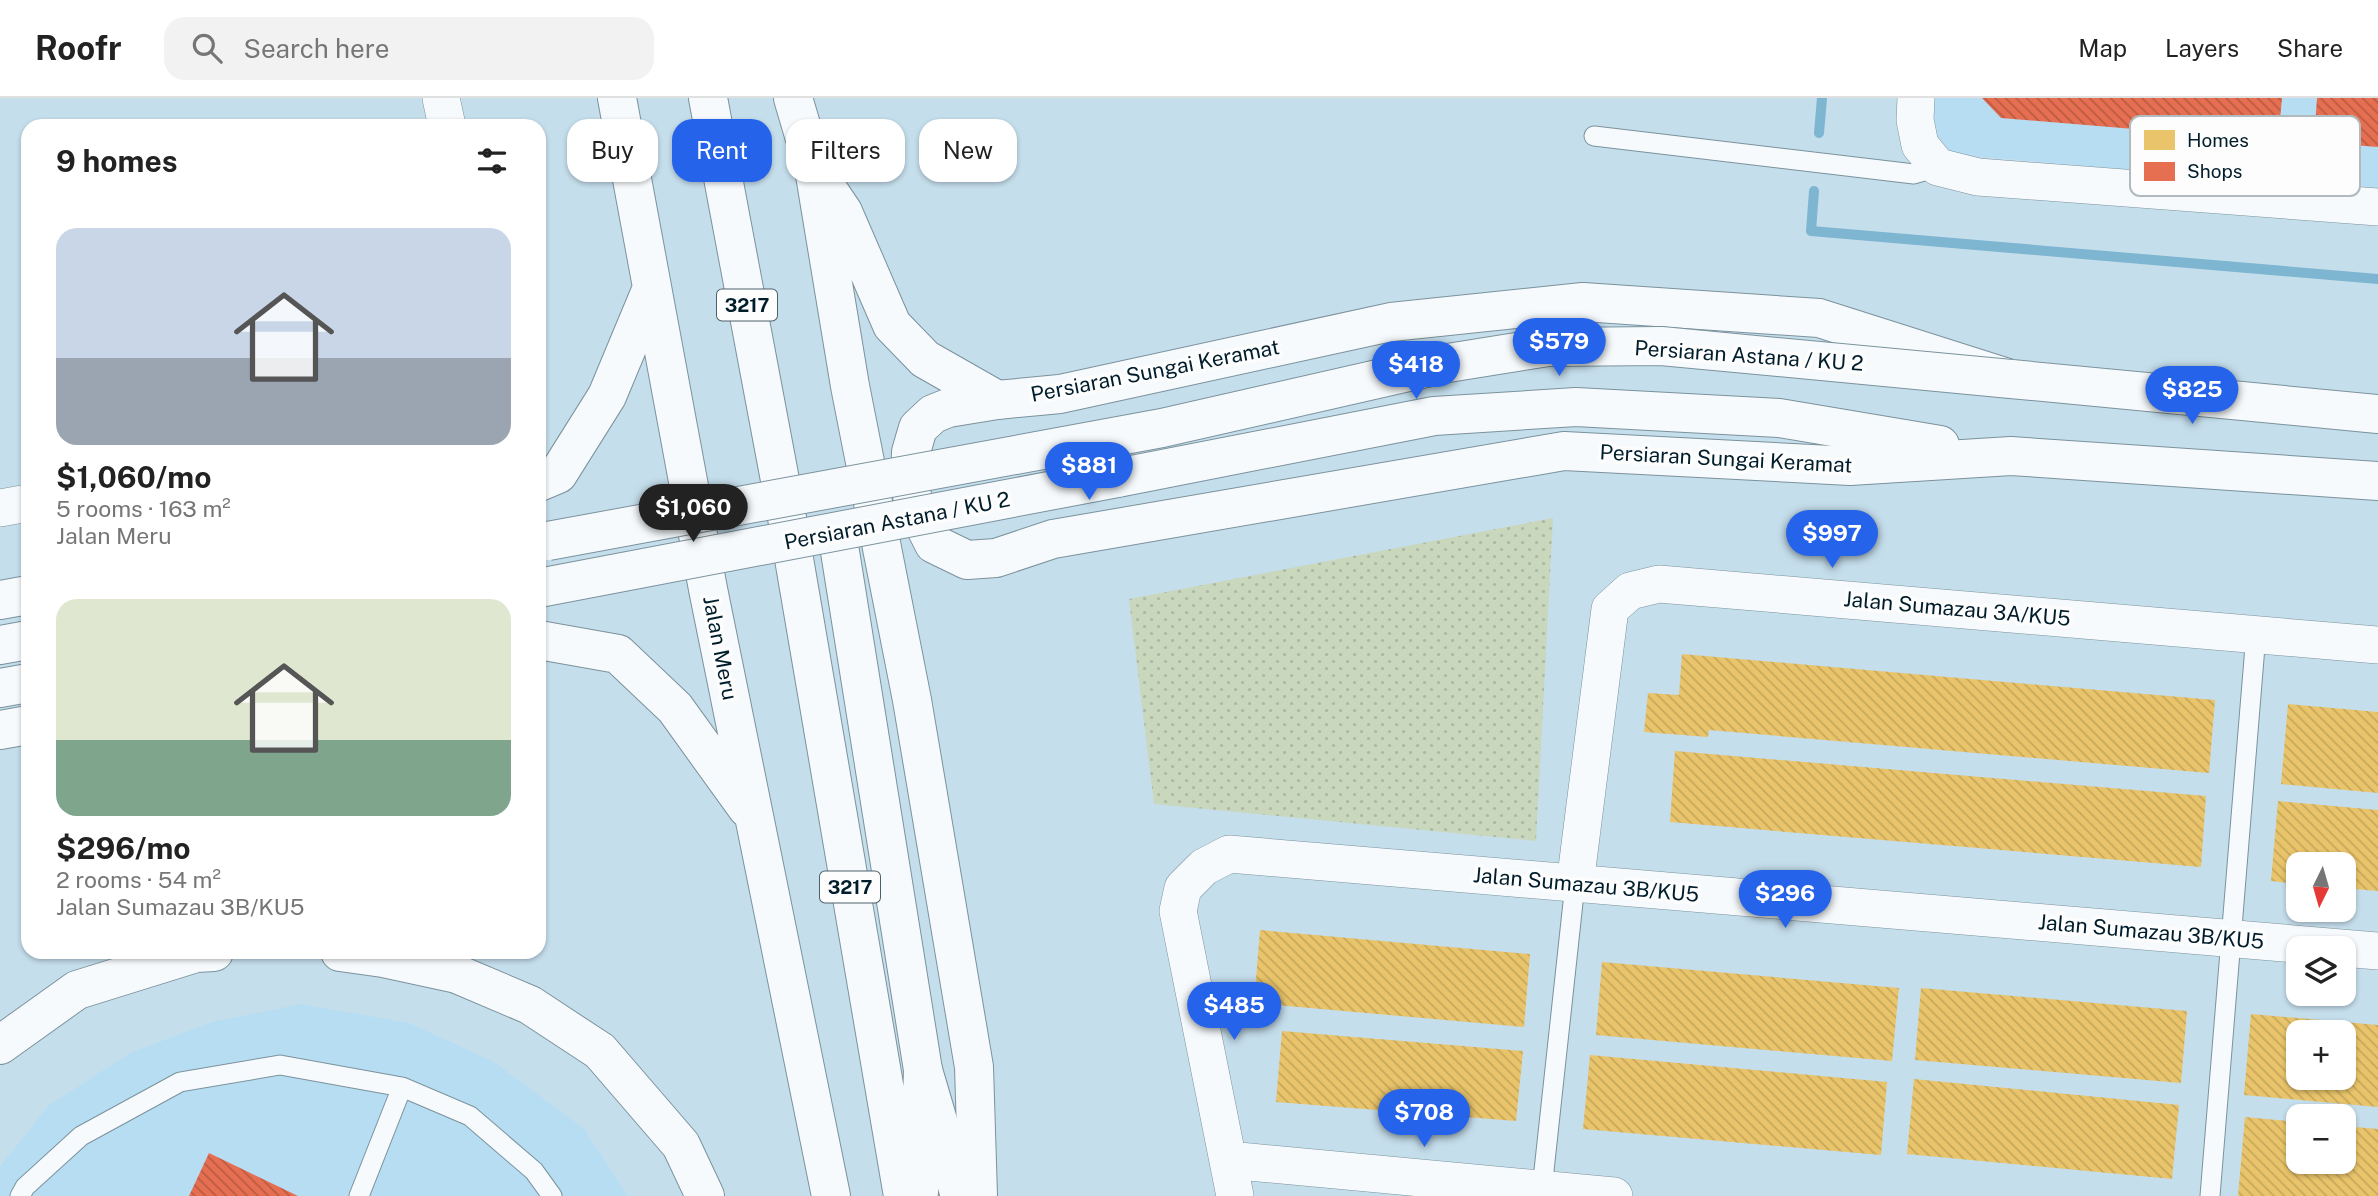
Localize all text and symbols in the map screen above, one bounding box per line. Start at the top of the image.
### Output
search box [164,17,654,80]
text: Roofr [35,29,122,67]
icon: search [188,29,226,67]
text: Search here [244,33,390,64]
text: Map [2078,34,2127,62]
text: Layers [2165,34,2239,62]
text: Share [2277,34,2343,62]
legend [2130,116,2360,196]
chip: Buy [567,119,658,182]
chip: Rent [672,119,772,182]
chip: Filters [786,119,905,182]
chip: New [919,119,1017,182]
text: Homes [2187,129,2249,151]
icon: filters [473,142,511,180]
text: 9 homes [56,143,178,179]
text: Shops [2187,160,2242,182]
icon: home [221,274,347,400]
road number: 3217 [717,290,777,321]
pin: $579 [1518,318,1600,378]
text: $579 [1529,327,1589,354]
street label: Persiaran Sungai Keramat [1028,334,1281,407]
street label: Persiaran Astana / KU 2 [1634,335,1864,376]
pin: $418 [1375,342,1457,401]
text: $418 [1388,350,1444,377]
pin: $825 [2151,366,2233,426]
text: $825 [2161,375,2223,402]
street label: Persiaran Sungai Keramat [1599,439,1853,478]
pin: $881 [1048,442,1130,502]
text: $881 [1061,451,1117,478]
text: $1,060/mo [56,459,211,495]
pin: $1,060 [636,484,750,544]
street label: Persiaran Astana / KU 2 [782,486,1012,555]
text: $1,060 [655,493,731,520]
text: 5 rooms · 163 m² [56,495,231,522]
pin: $997 [1791,510,1873,570]
text: $997 [1802,519,1862,546]
text: Jalan Meru [56,522,172,549]
street label: Jalan Sumazau 3A/KU5 [1843,586,2072,631]
street label: Jalan Meru [698,594,743,702]
icon: home [221,645,347,771]
text: $296/mo [56,830,191,866]
north arrow [2286,852,2356,922]
map controls [2286,852,2356,1174]
street label: Jalan Sumazau 3B/KU5 [1472,862,1700,907]
text: 2 rooms · 54 m² [56,866,221,893]
pin: $296 [1744,870,1826,930]
road number: 3217 [820,872,880,902]
text: $296 [1755,879,1815,906]
text: Jalan Sumazau 3B/KU5 [56,893,304,920]
street label: Jalan Sumazau 3B/KU5 [2037,909,2265,954]
button: layers [2286,936,2356,1006]
pin: $485 [1193,982,1275,1042]
text: $485 [1203,991,1265,1018]
button: + [2286,1020,2356,1090]
pin: $708 [1383,1090,1465,1149]
text: $708 [1394,1098,1454,1125]
button: − [2286,1104,2356,1174]

